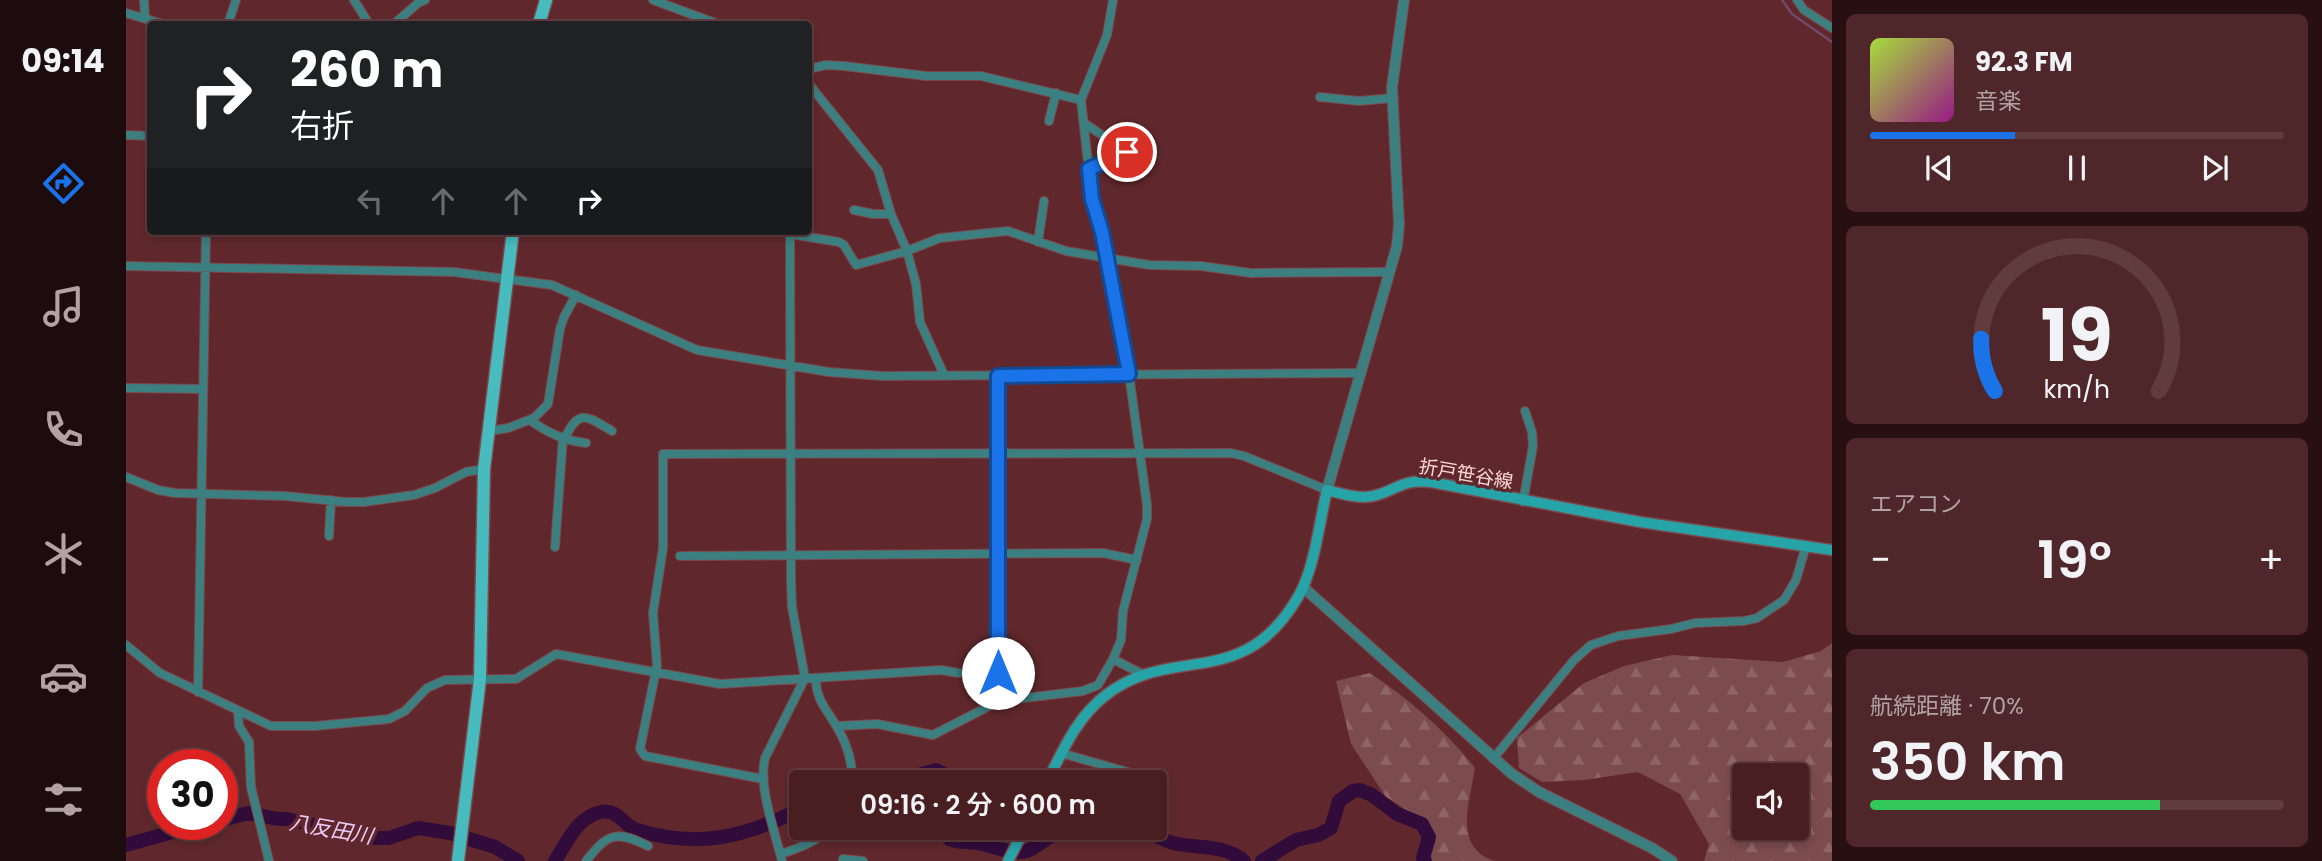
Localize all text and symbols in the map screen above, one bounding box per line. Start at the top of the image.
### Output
text: 260 m [290,36,443,104]
text: 09:14 [21,38,105,83]
text: 92.3 FM [1975,44,2073,80]
icon: right [175,49,266,140]
text: 音楽 [1975,85,2021,117]
text: 右折 [290,103,354,148]
pin [1097,122,1157,182]
icon: arrive [1108,133,1146,171]
icon: previous [1920,149,1958,187]
icon: pause [2058,149,2096,187]
icon: next [2196,149,2234,187]
icon: directions [39,159,88,208]
icon: left [351,182,389,220]
icon: ahead [424,182,462,220]
icon: ahead [497,182,535,220]
icon: right [570,182,608,220]
icon: music [39,282,88,331]
text: 19 [2041,285,2113,386]
text: km/h [2044,371,2110,406]
icon: phone [39,405,88,454]
street label: 折戸笹谷線 [1417,452,1515,496]
text: エアコン [1870,488,1962,520]
text: 19° [2037,523,2112,596]
icon: climate [39,529,88,578]
text: − [1870,533,1891,586]
text: + [2258,533,2284,586]
position arrow [961,636,1035,710]
icon: car [39,652,88,701]
text: 航続距離 · 70% [1870,690,2024,722]
text: 350 km [1870,725,2065,798]
speed limit sign: 30 [147,749,238,840]
map controls [1732,763,1809,840]
button: sound [1732,763,1809,840]
icon: filters [39,775,88,824]
text: 09:16 · 2 分 · 600 m [860,787,1096,823]
water label: 八反田川 [287,807,377,851]

